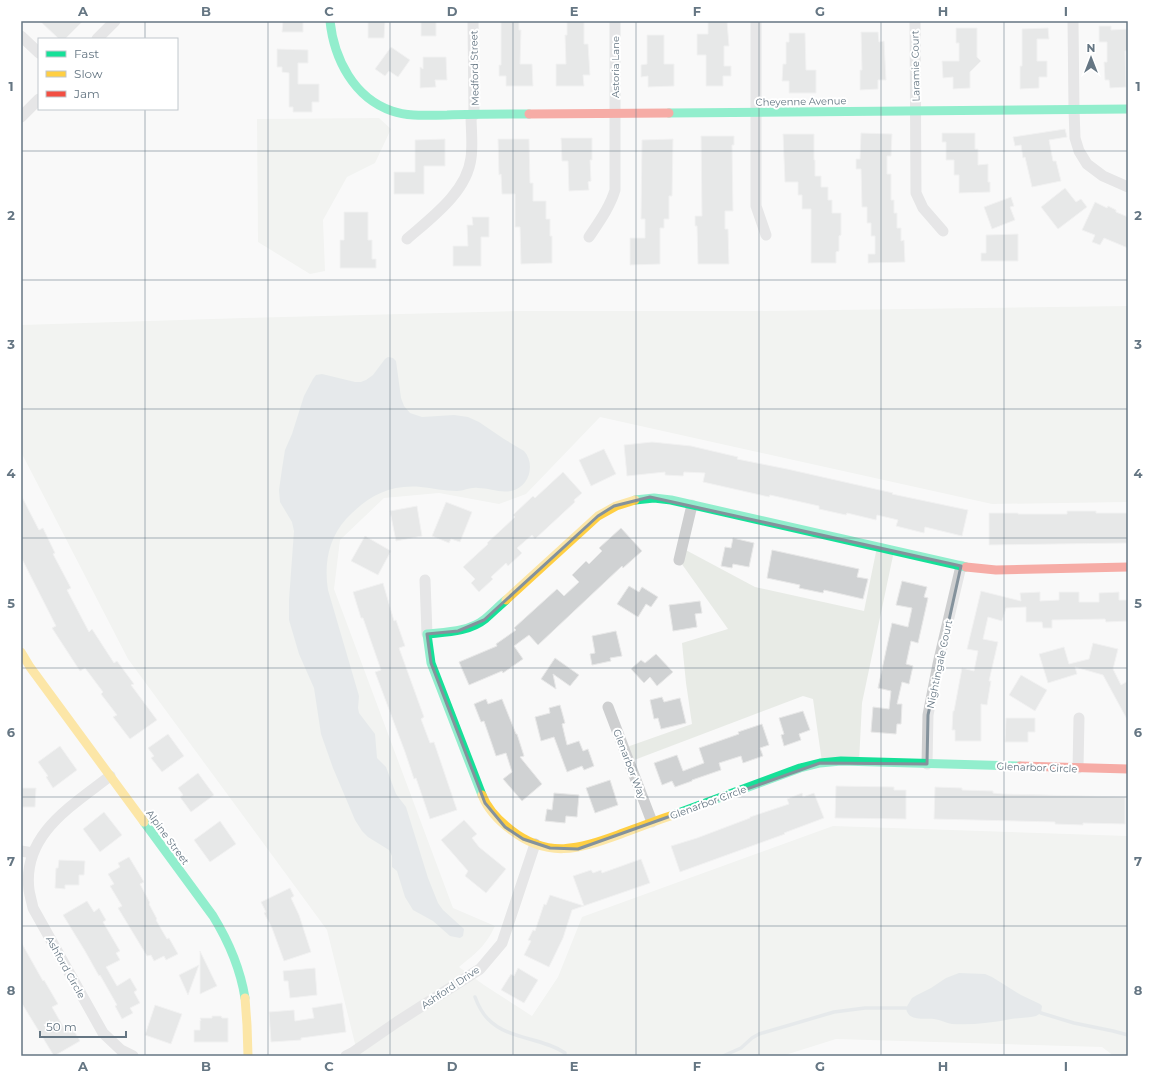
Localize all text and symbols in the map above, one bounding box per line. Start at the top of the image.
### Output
text: A [77,3,89,19]
text: B [201,3,211,19]
text: C [324,3,334,19]
text: D [447,3,458,19]
text: E [570,3,579,19]
text: F [693,3,701,19]
text: G [815,3,825,19]
text: H [938,3,948,19]
text: I [1064,3,1068,19]
street label: Medford Street [467,30,482,106]
street label: Laramie Court [908,30,923,102]
street label: Astoria Lane [609,36,622,98]
legend [38,38,178,110]
north arrow [1071,38,1111,78]
text: N [1087,41,1095,55]
text: Fast [74,46,99,61]
text: Slow [74,66,103,81]
text: 1 [8,78,14,94]
text: 1 [1135,78,1141,94]
text: Jam [73,86,100,101]
street label: Cheyenne Avenue [755,94,847,109]
text: 2 [7,207,15,223]
text: 2 [1134,207,1142,223]
text: 3 [6,336,15,352]
text: 3 [1133,336,1142,352]
text: 4 [7,465,16,481]
text: 4 [1134,465,1143,481]
text: 5 [7,595,15,611]
text: 5 [1134,595,1142,611]
street label: Nightingale Court [924,619,955,710]
text: 6 [7,724,16,740]
text: 6 [1134,724,1143,740]
street label: Glenarbor Way [610,727,649,802]
street label: Glenarbor Circle [996,760,1078,775]
street label: Glenarbor Circle [668,783,748,822]
street label: Alpine Street [143,807,192,867]
text: 7 [7,853,15,869]
text: 7 [1134,853,1142,869]
street label: Ashford Circle [43,934,88,1001]
street label: Ashford Drive [419,963,482,1012]
text: 8 [7,982,16,998]
text: 8 [1134,982,1143,998]
scale bar [40,1013,126,1039]
text: 50 m [46,1019,77,1034]
text: A [77,1058,89,1074]
text: B [201,1058,211,1074]
text: C [324,1058,334,1074]
text: D [447,1058,458,1074]
text: E [570,1058,579,1074]
text: F [693,1058,701,1074]
text: G [815,1058,825,1074]
text: H [938,1058,948,1074]
text: I [1064,1058,1068,1074]

